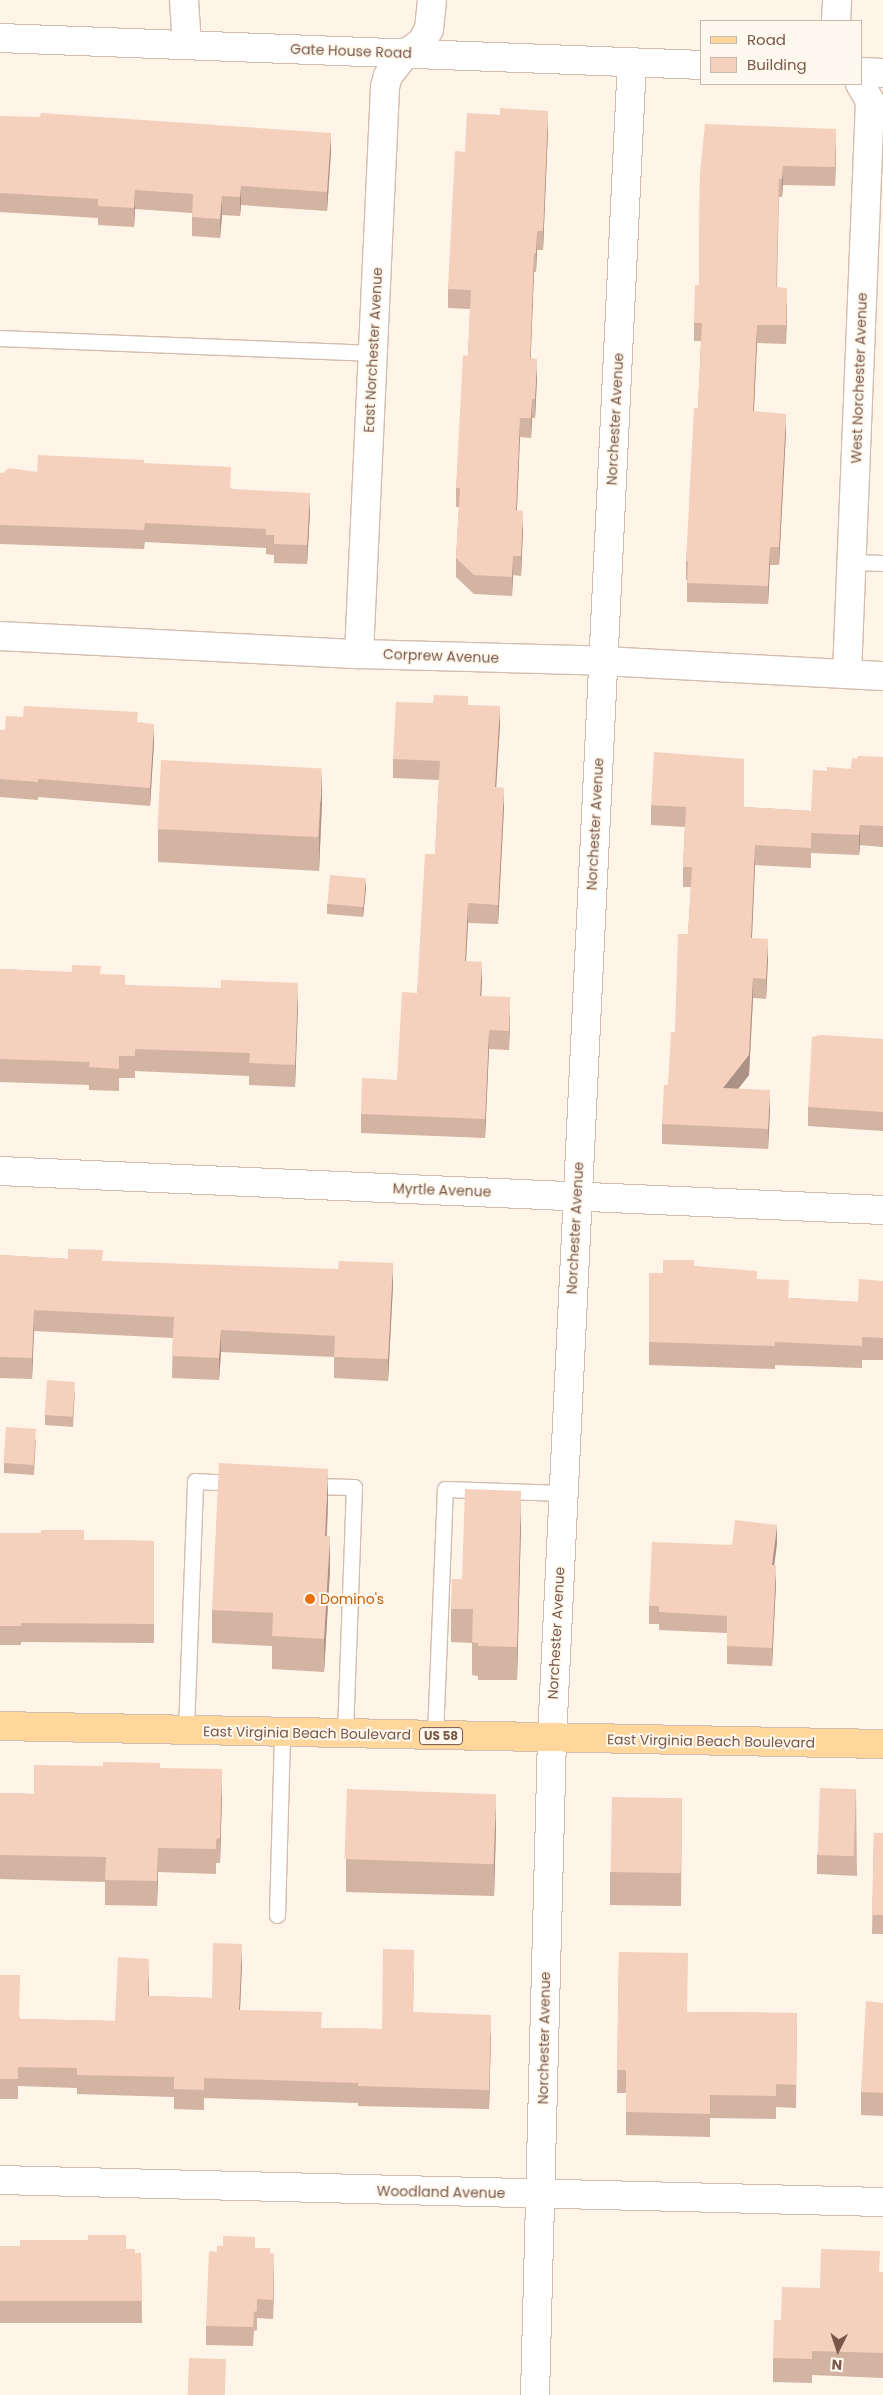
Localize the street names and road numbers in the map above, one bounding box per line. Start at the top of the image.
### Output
street label: Gate House Road [290,40,412,62]
street label: East Norchester Avenue [360,267,386,433]
street label: West Norchester Avenue [848,292,870,464]
street label: Norchester Avenue [603,352,627,486]
street label: Corprew Avenue [383,646,499,666]
street label: Norchester Avenue [583,757,607,891]
street label: Norchester Avenue [563,1161,587,1295]
street label: Myrtle Avenue [392,1180,492,1200]
street label: Norchester Avenue [544,1566,568,1700]
street label: East Virginia Beach Boulevard [203,1723,411,1743]
road number: US 58 [418,1726,464,1745]
street label: East Virginia Beach Boulevard [607,1731,815,1751]
street label: Norchester Avenue [534,1971,554,2105]
street label: Woodland Avenue [377,2182,505,2202]

